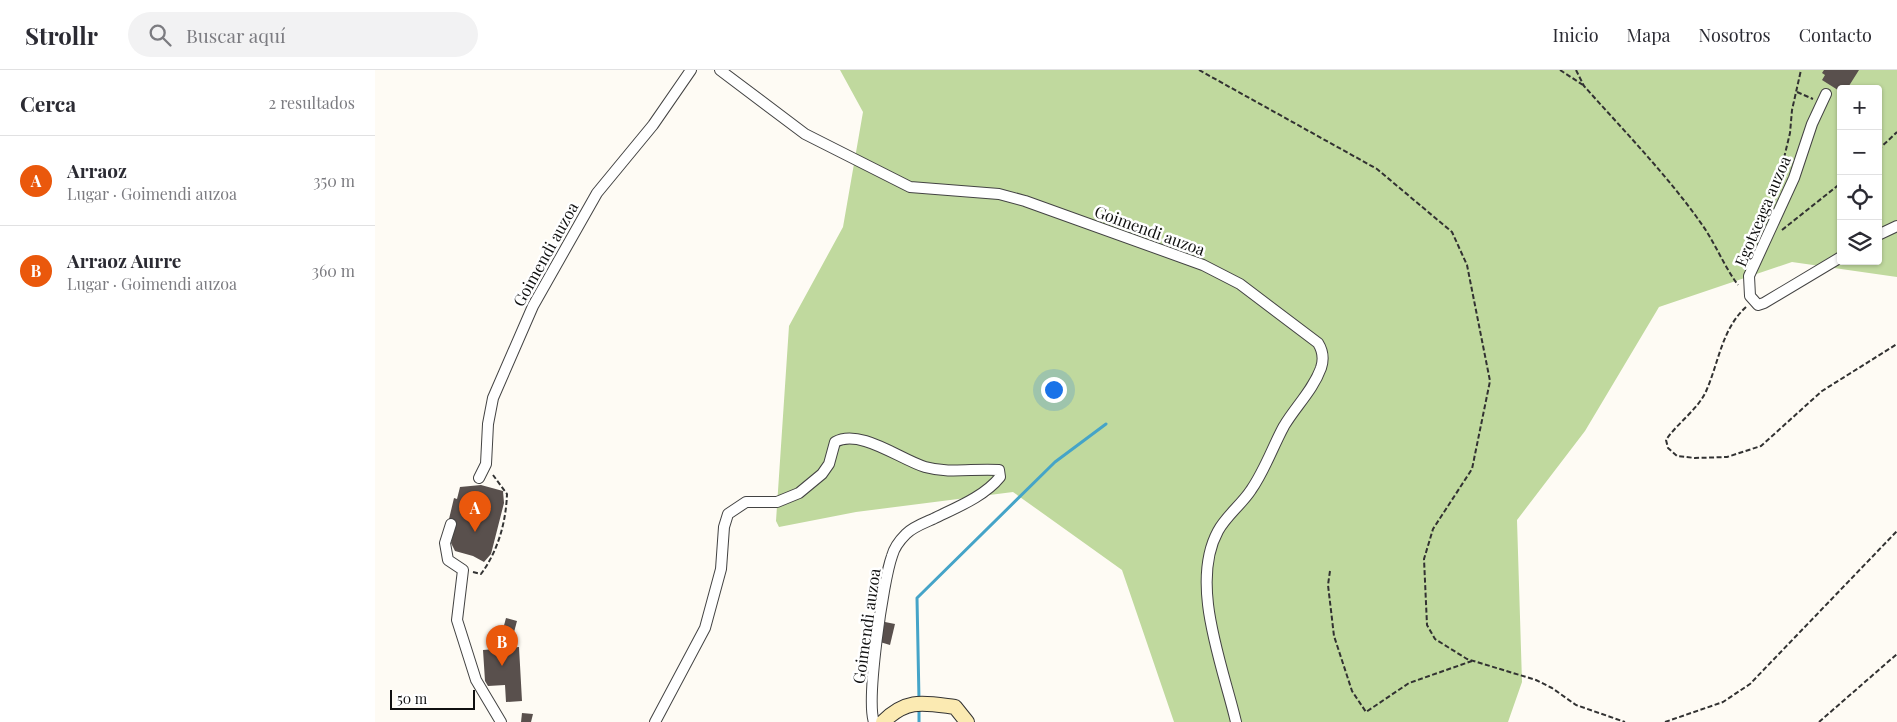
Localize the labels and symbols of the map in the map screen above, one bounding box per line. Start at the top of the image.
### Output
street label: Egotxeaga auzoa [1729,152,1795,270]
street label: Goimendi auzoa [508,198,582,310]
street label: Goimendi auzoa [1092,200,1208,260]
your location [1041,377,1067,403]
pin: A [459,491,491,532]
street label: Goimendi auzoa [848,567,884,685]
pin: B [486,625,518,666]
scale bar [390,687,475,710]

